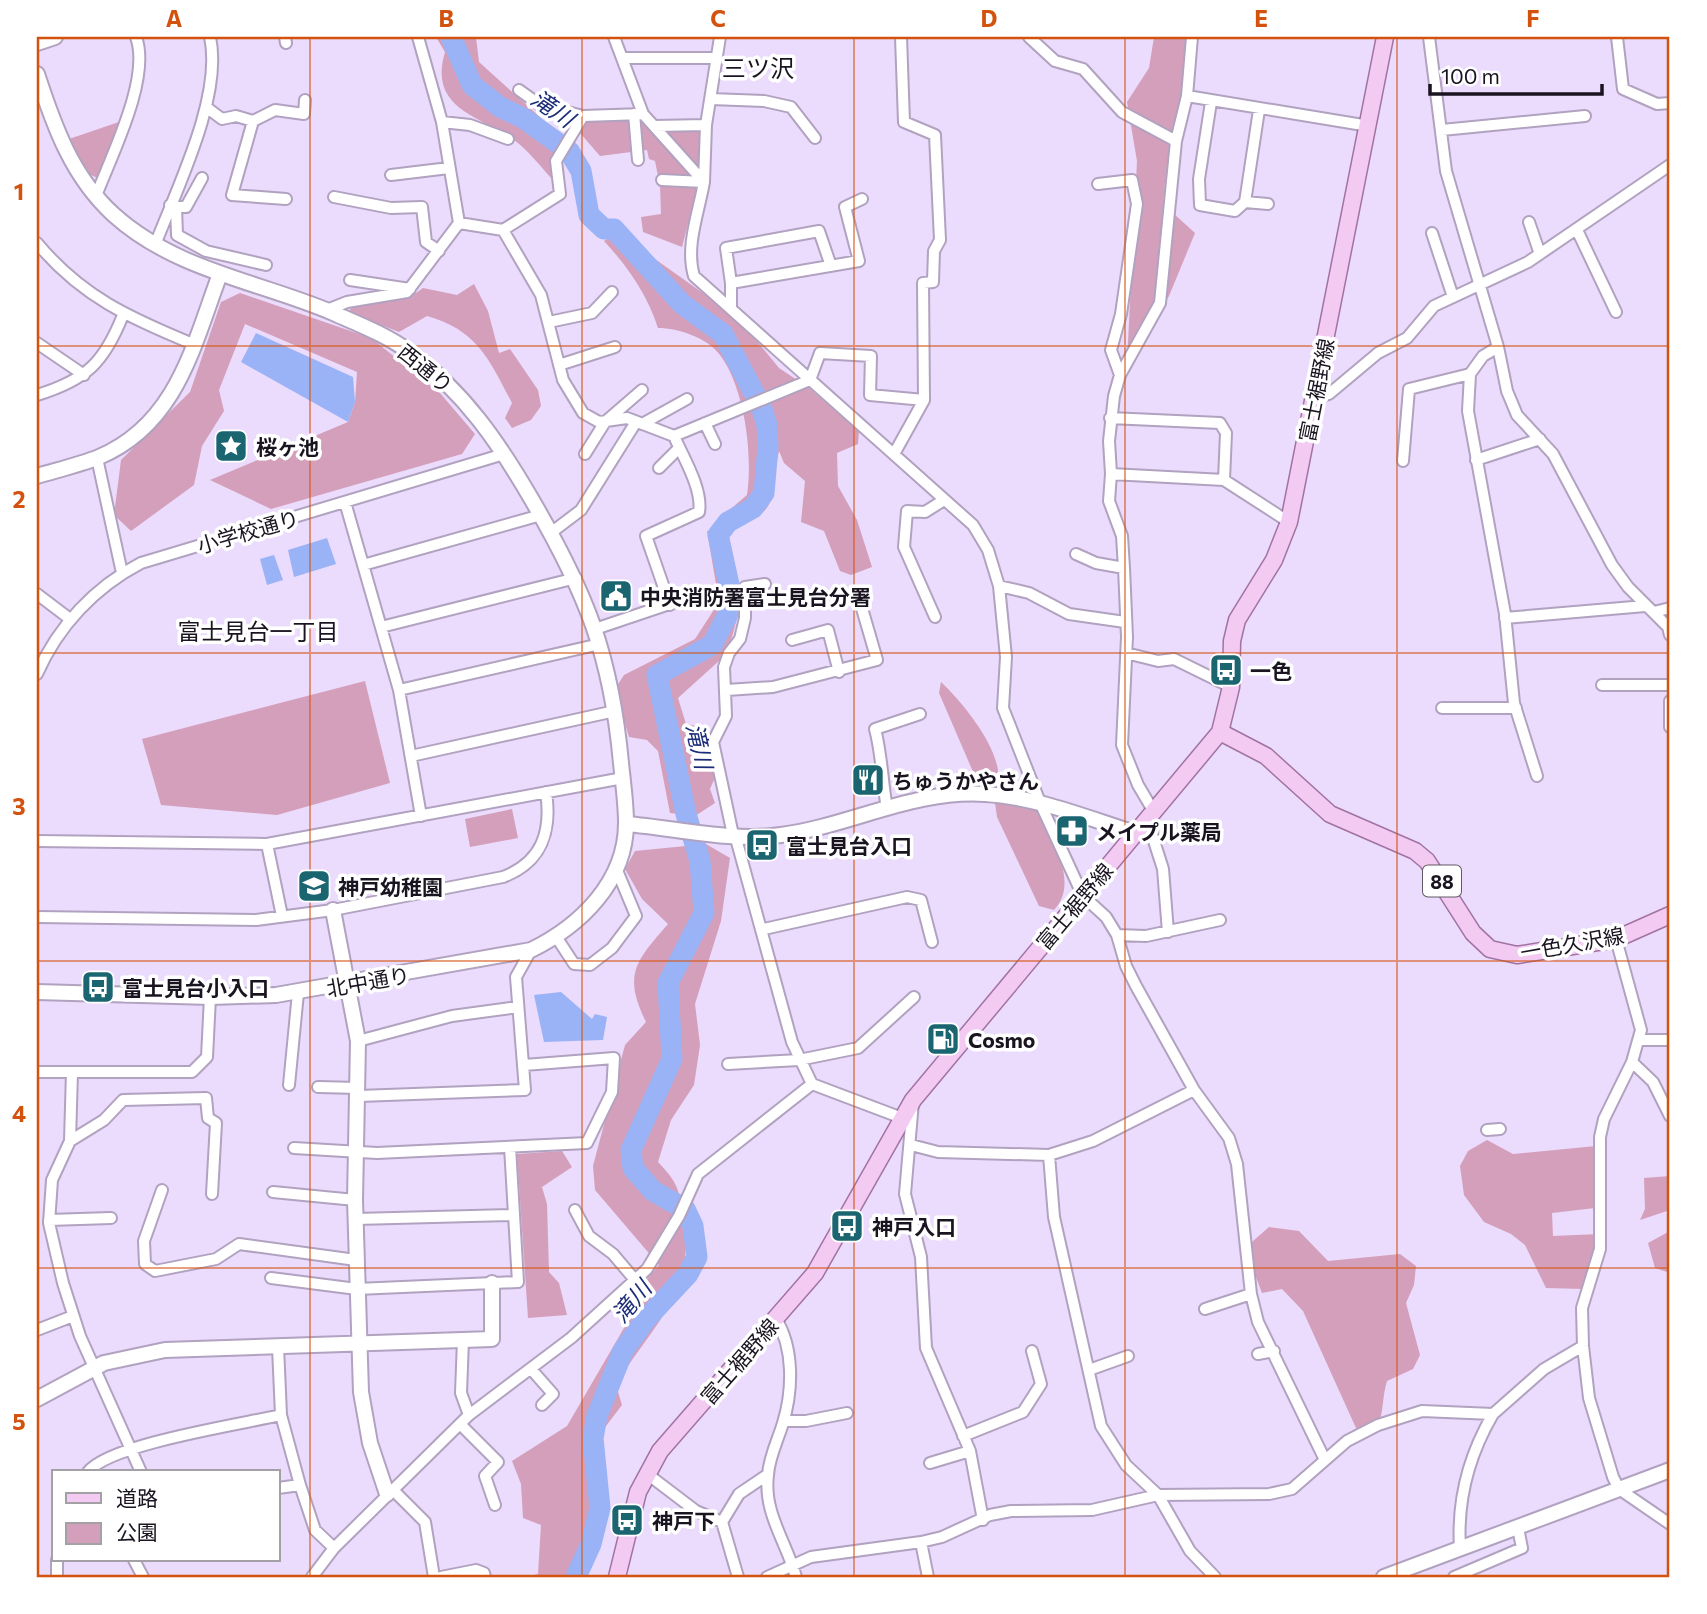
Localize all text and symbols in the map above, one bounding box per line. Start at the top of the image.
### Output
text: A [166,4,183,32]
text: B [438,4,454,32]
text: C [710,4,726,32]
text: D [981,4,998,32]
text: E [1254,4,1268,32]
text: F [1526,4,1540,32]
scale bar [1430,52,1602,96]
district label: 三ツ沢 [722,53,794,82]
text: 100 m [1441,63,1500,88]
water label: 滝川 [526,84,582,134]
text: 1 [14,177,24,205]
street label: 富士裾野線 [1294,336,1338,444]
street label: 西通り [394,338,458,398]
place icon: 桜ヶ池 [212,427,250,465]
place label: 桜ヶ池 [256,434,319,459]
text: 2 [12,485,26,513]
street label: 小学校通り [194,505,302,557]
public building icon: 中央消防署富士見台分署 [597,577,635,615]
place label: 中央消防署富士見台分署 [640,584,871,609]
district label: 富士見台一丁目 [178,617,339,645]
bus stop icon: 一色 [1207,651,1245,689]
place label: 一色 [1250,658,1292,683]
water label: 滝川 [681,720,719,774]
restaurant icon: ちゅうかやさん [849,761,887,799]
place label: ちゅうかやさん [892,768,1039,793]
text: 3 [12,792,26,820]
pharmacy icon: メイプル薬局 [1053,812,1091,850]
place label: メイプル薬局 [1096,819,1222,844]
bus stop icon: 富士見台入口 [743,826,781,864]
place label: 富士見台入口 [786,833,912,858]
street label: 富士裾野線 [1031,858,1117,954]
road number: 88 [1423,866,1461,897]
school or university icon: 神戸幼稚園 [295,867,333,905]
place label: 神戸幼稚園 [338,874,443,899]
street label: 一色久沢線 [1518,922,1626,964]
street label: 北中通り [324,961,412,1001]
bus stop icon: 富士見台小入口 [79,968,117,1006]
place label: 富士見台小入口 [122,975,269,1000]
fuel station icon: Cosmo [924,1020,962,1058]
place label: Cosmo [968,1027,1035,1052]
text: 4 [12,1099,26,1127]
bus stop icon: 神戸入口 [828,1207,866,1245]
place label: 神戸入口 [872,1214,956,1239]
water label: 滝川 [605,1272,658,1328]
street label: 富士裾野線 [695,1313,783,1409]
text: 5 [12,1407,26,1435]
legend [52,1470,280,1562]
text: 道路 [116,1485,158,1510]
bus stop icon: 神戸下 [608,1501,646,1539]
place label: 神戸下 [652,1508,715,1533]
text: 公園 [116,1519,158,1544]

